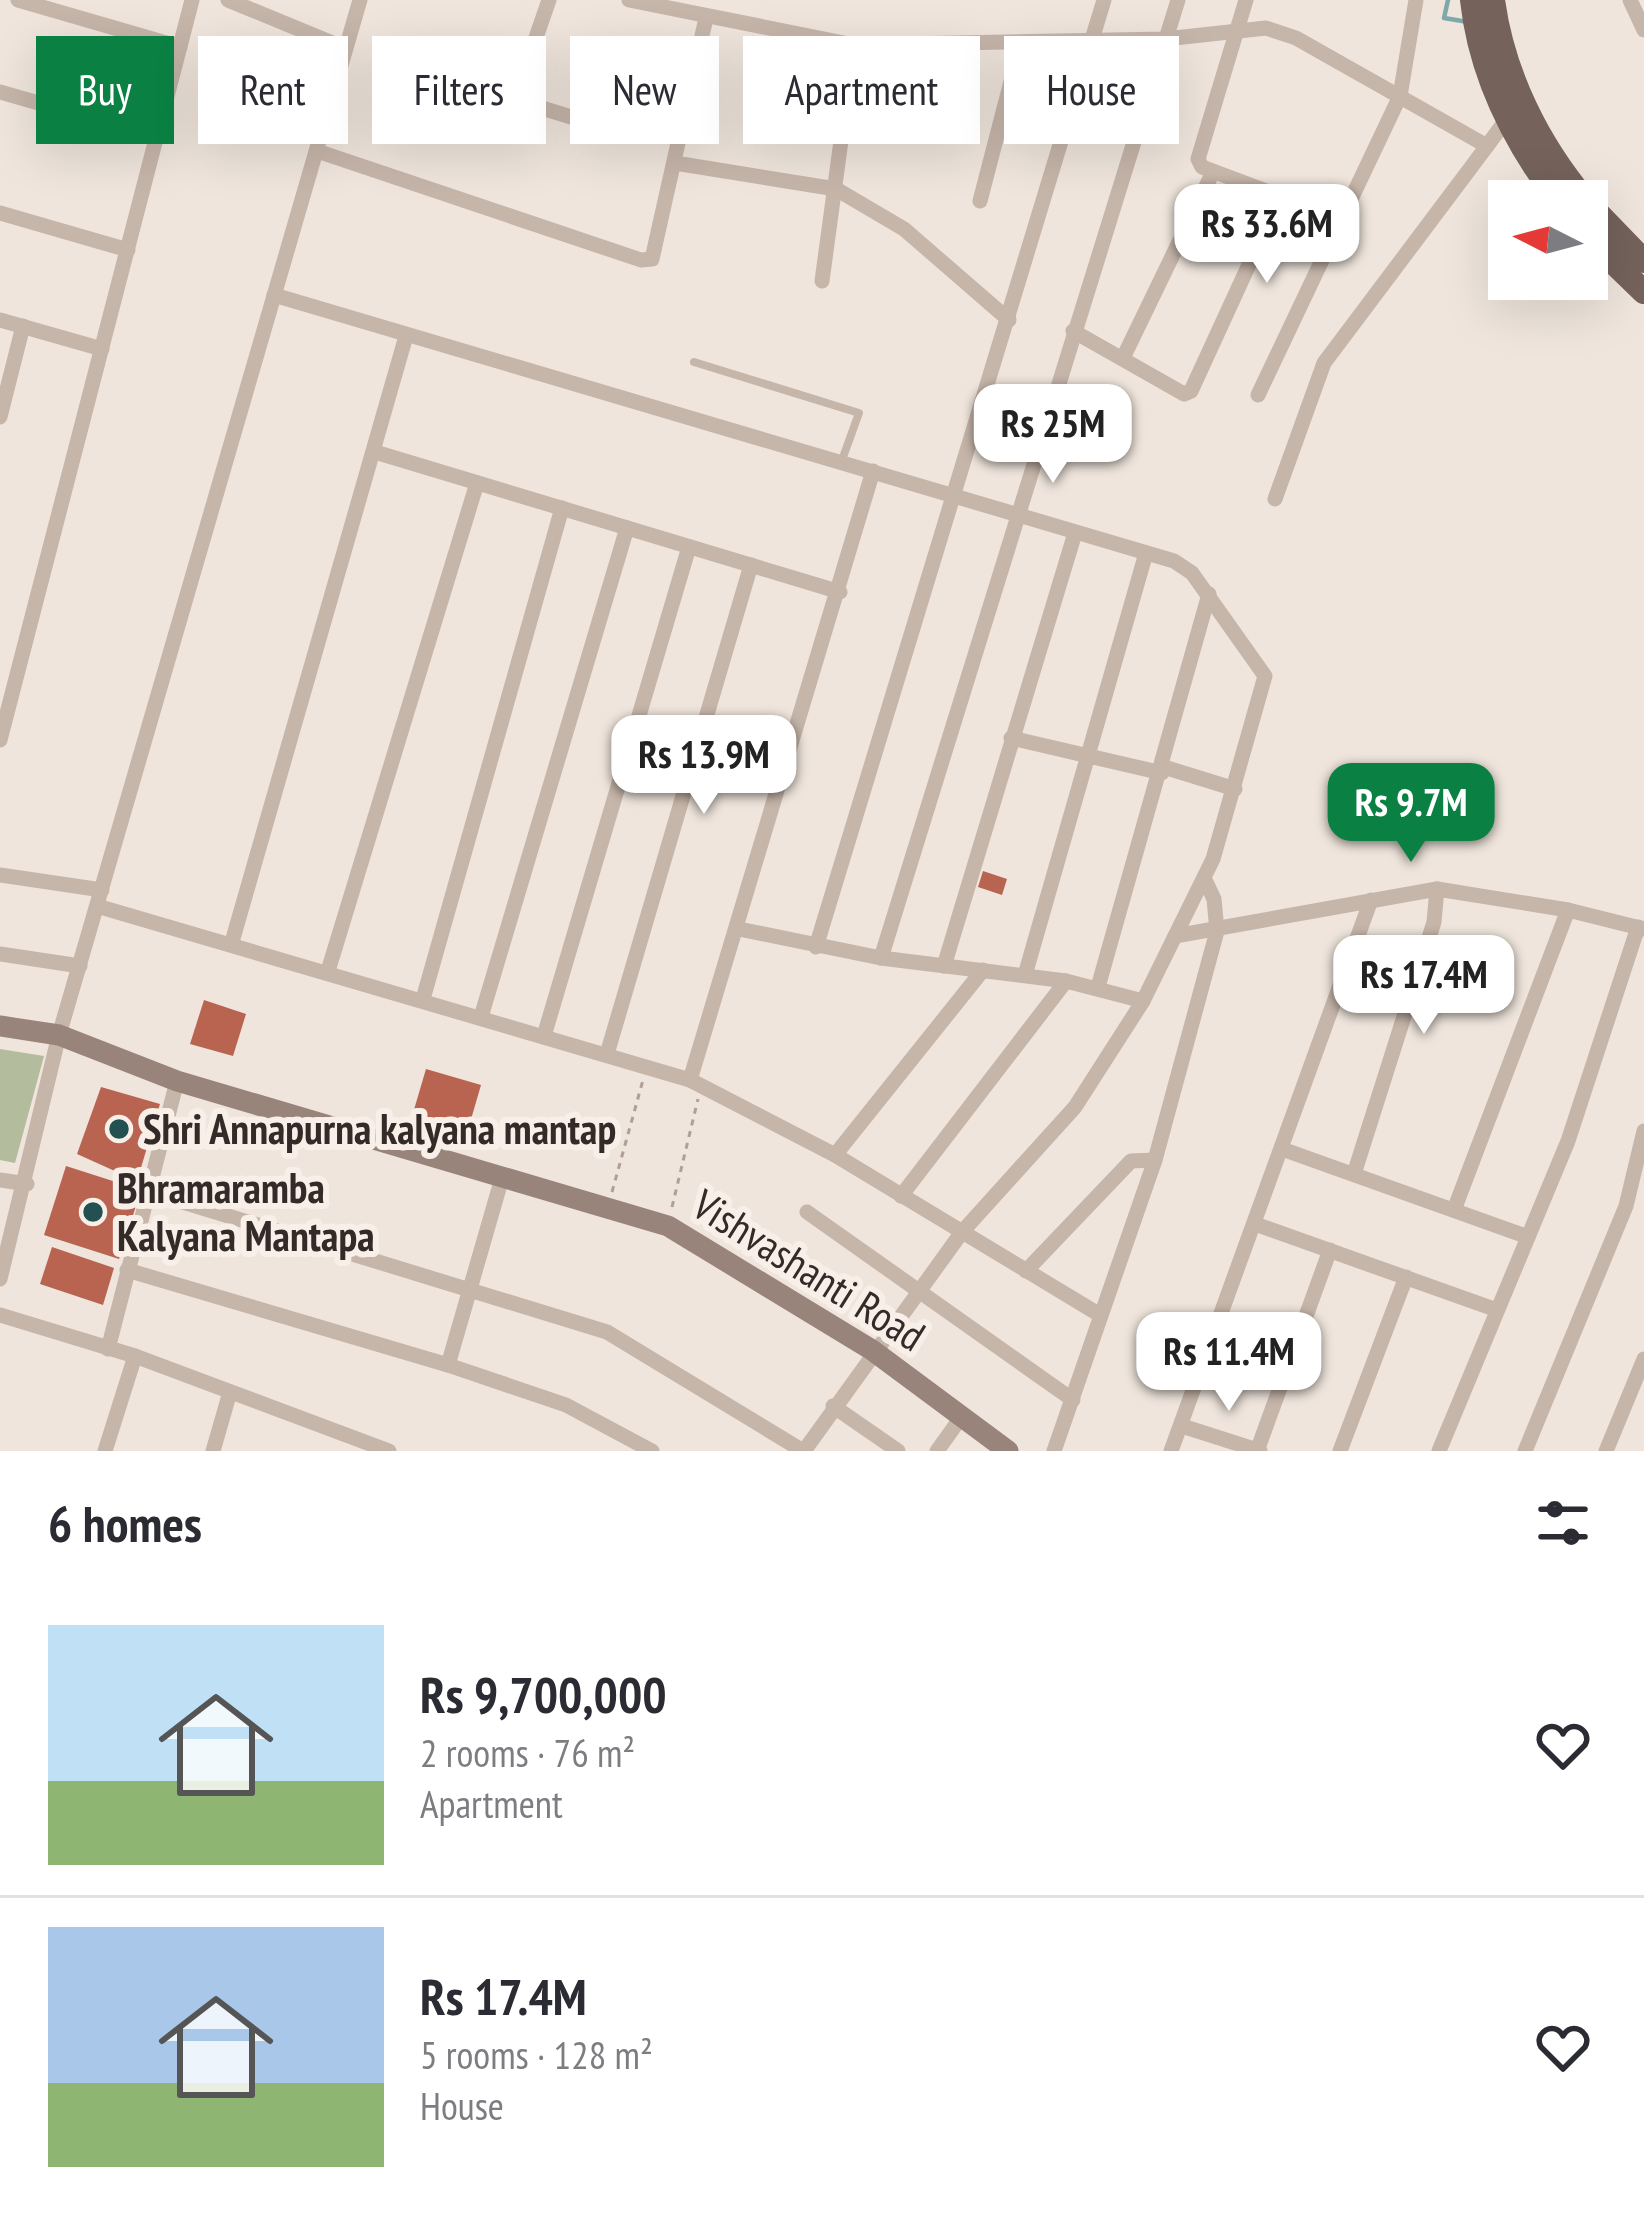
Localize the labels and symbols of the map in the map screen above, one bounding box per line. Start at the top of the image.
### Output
north arrow [1488,180,1608,300]
pin: Rs 33.6M [1143,184,1391,286]
pin: Rs 25M [955,384,1151,486]
pin: Rs 13.9M [580,715,828,817]
pin: Rs 9.7M [1300,763,1522,865]
pin: Rs 17.4M [1300,935,1548,1037]
place label: Shri Annapurna kalyana mantap [143,1101,616,1156]
marker: Shri Annapurna kalyana mantap [106,1116,132,1142]
place label: Bhramaramba Kalyana Mantapa [117,1160,375,1263]
street label: Vishvashanti Road [682,1176,936,1363]
marker: Bhramaramba Kalyana Mantapa [80,1199,106,1225]
pin: Rs 11.4M [1105,1312,1353,1414]

